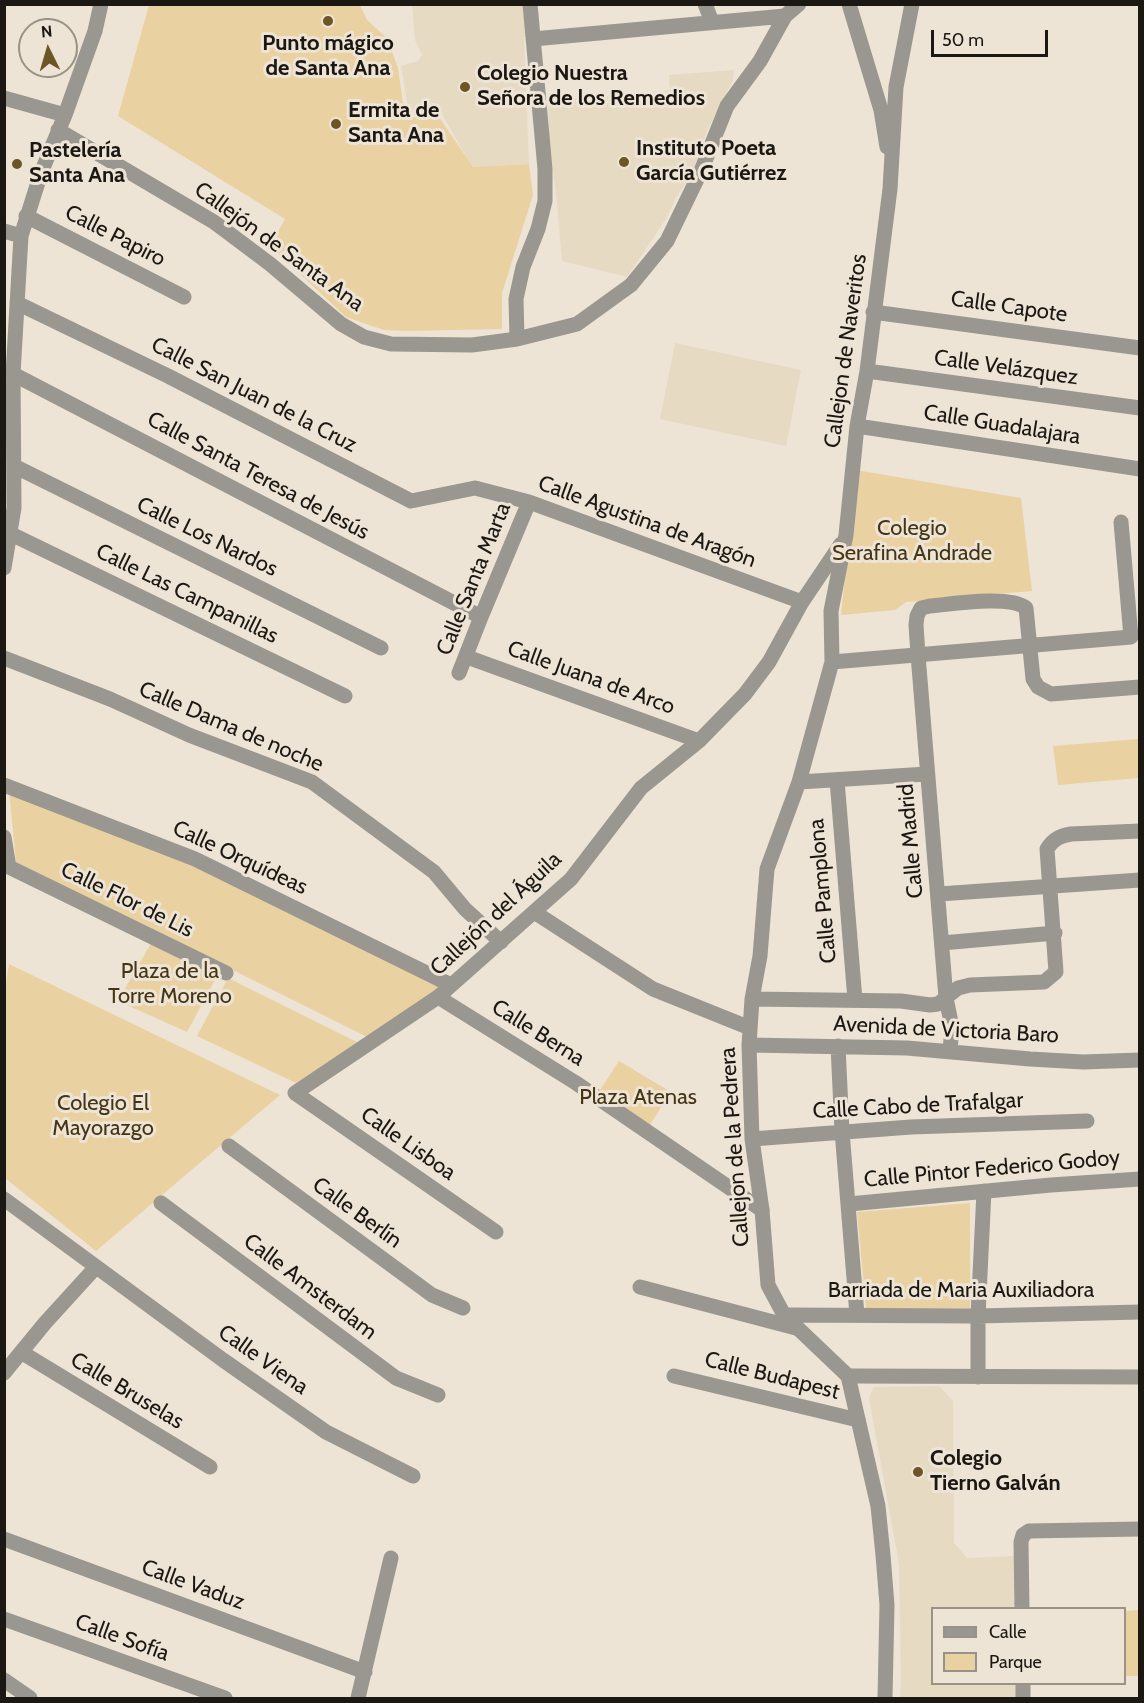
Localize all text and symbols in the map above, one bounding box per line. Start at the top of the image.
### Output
marker: Punto mágico de Santa Ana [321,14,335,28]
north arrow [18,18,78,78]
scale bar [934,18,1051,56]
text: N [40,22,53,42]
text: 50 m [942,29,984,51]
place label: Punto mágico de Santa Ana [262,31,394,82]
place label: Colegio Nuestra Señora de los Remedios [477,61,705,112]
marker: Colegio Nuestra Señora de los Remedios [458,80,472,94]
place label: Ermita de Santa Ana [348,98,444,150]
marker: Ermita de Santa Ana [329,117,343,131]
place label: Instituto Poeta García Gutiérrez [636,136,787,188]
place label: Pastelería Santa Ana [29,138,125,190]
marker: Instituto Poeta García Gutiérrez [617,155,631,169]
marker: Pastelería Santa Ana [10,157,24,171]
street label: Callejón de Santa Ana [189,177,369,317]
street label: Calle Papiro [60,199,170,273]
street label: Callejon de Naveritos [819,252,873,450]
street label: Calle Capote [949,286,1069,328]
street label: Calle San Juan de la Cruz [147,332,361,458]
street label: Calle Velázquez [932,345,1080,391]
street label: Calle Guadalajara [922,400,1082,450]
street label: Calle Santa Teresa de Jesús [142,406,374,546]
street label: Calle Agustina de Aragón [534,470,760,574]
street label: Calle Los Nardos [132,491,282,583]
street label: Calle Santa Marta [431,499,517,659]
park label: Colegio Serafina Andrade [832,516,992,568]
street label: Calle Las Campanillas [92,538,282,650]
street label: Calle Juana de Arco [504,635,678,721]
street label: Calle Dama de noche [135,676,327,778]
street label: Calle Madrid [893,783,929,899]
street label: Calle Orquídeas [168,815,312,901]
street label: Calle Pamplona [804,818,842,964]
street label: Callejón del Águila [425,847,567,981]
street label: Calle Flor de Lis [56,856,198,944]
park label: Plaza de la Torre Moreno [108,959,232,1010]
street label: Calle Berna [487,994,589,1072]
street label: Avenida de Victoria Baro [833,1011,1059,1049]
street label: Callejon de la Pedrera [715,1046,755,1248]
park label: Plaza Atenas [579,1085,697,1111]
street label: Calle Cabo de Trafalgar [812,1087,1024,1125]
park label: Colegio El Mayorazgo [52,1091,154,1142]
street label: Calle Lisboa [355,1102,461,1186]
street label: Calle Pintor Federico Godoy [863,1145,1121,1193]
street label: Calle Berlín [307,1172,407,1254]
street label: Calle Amsterdam [238,1228,382,1346]
street label: Barriada de Maria Auxiliadora [828,1278,1094,1304]
street label: Calle Viena [213,1319,313,1401]
street label: Calle Bruselas [66,1347,188,1435]
street label: Calle Budapest [702,1347,842,1405]
place label: Colegio Tierno Galván [930,1446,1061,1498]
marker: Colegio Tierno Galván [911,1465,925,1479]
street label: Calle Vaduz [138,1554,248,1616]
legend [931,1607,1126,1685]
street label: Calle Sofía [71,1609,173,1667]
text: Calle [989,1621,1026,1643]
text: Parque [989,1651,1042,1673]

